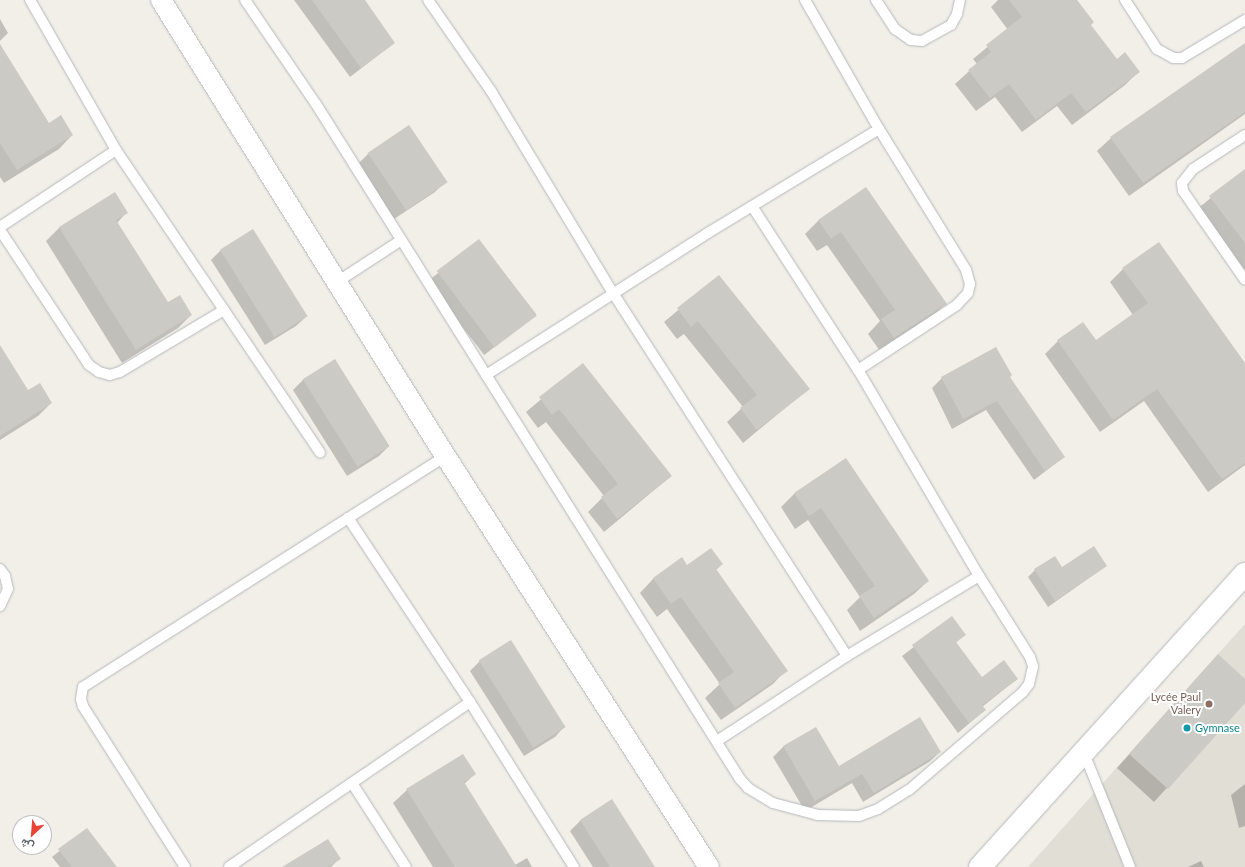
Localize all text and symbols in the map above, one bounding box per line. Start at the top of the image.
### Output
place label: Lycée Paul Valery [1151,691,1201,717]
marker: Lycée Paul Valery [1204,699,1214,709]
place label: Gymnase [1195,721,1240,735]
marker: Gymnase [1182,723,1192,733]
north arrow [12,815,52,855]
text: ش [18,837,36,854]

